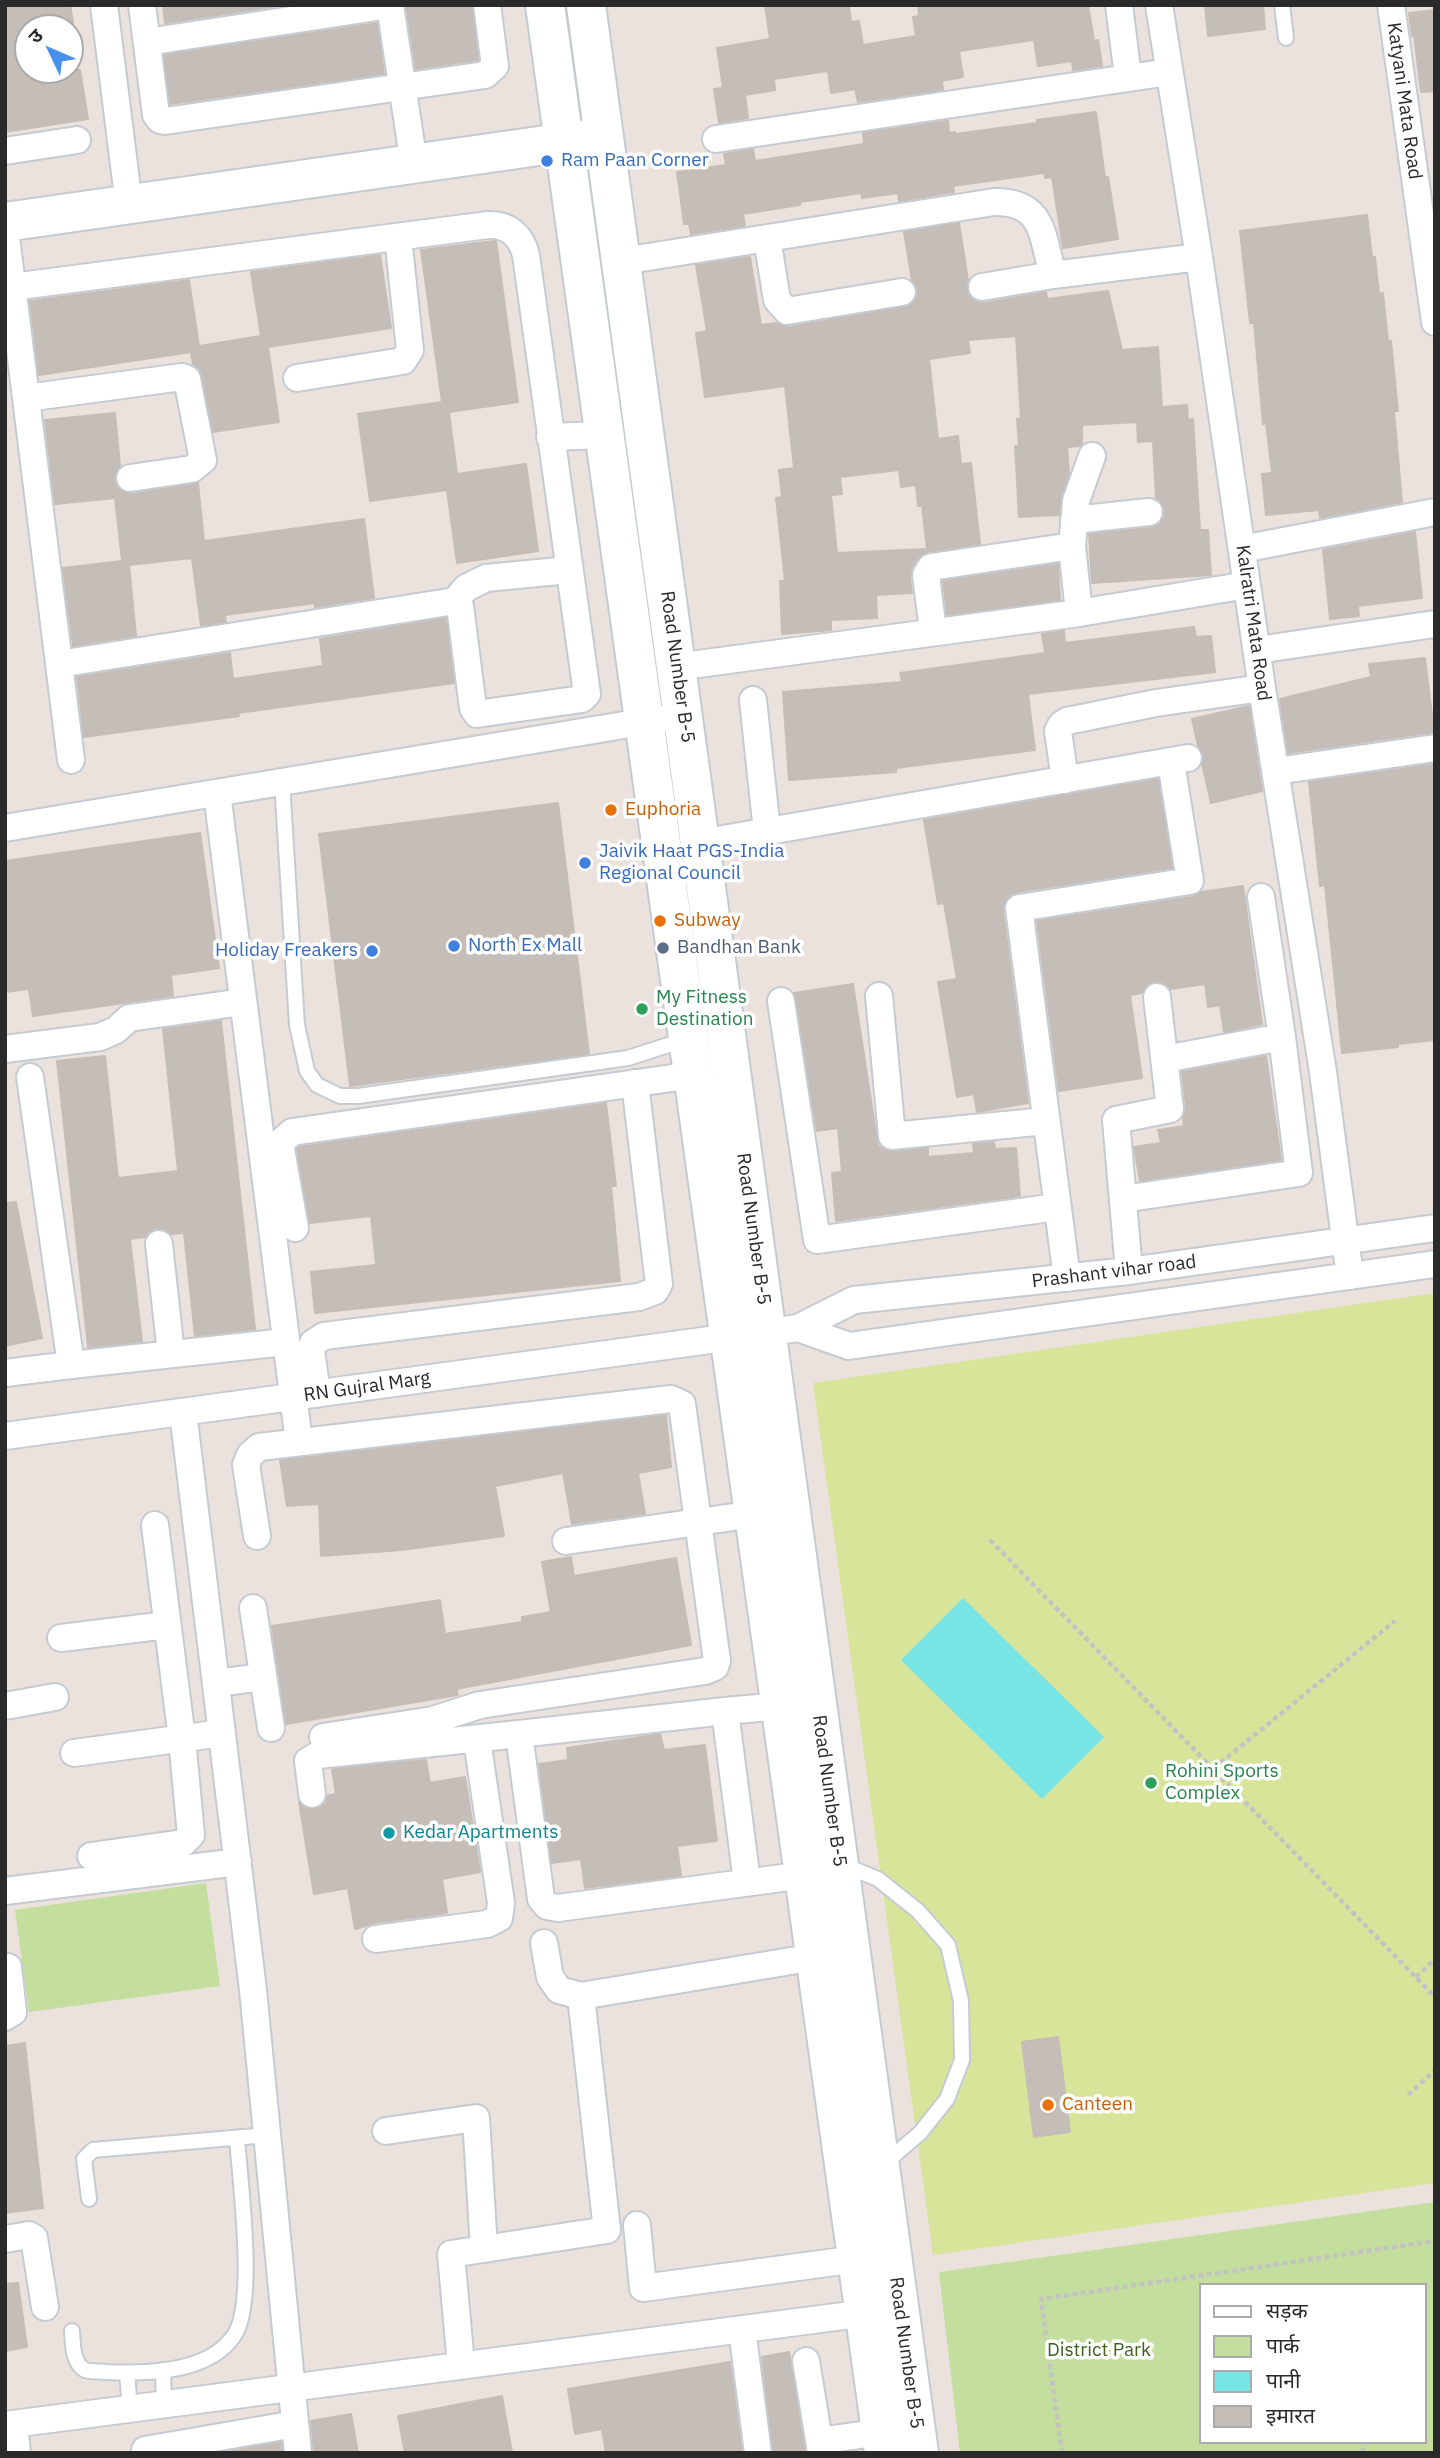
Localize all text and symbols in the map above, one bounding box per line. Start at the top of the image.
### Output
north arrow [14,14,84,84]
street label: Katyani Mata Road [1382,21,1426,181]
text: उ [23,23,48,48]
place label: Ram Paan Corner [561,150,709,172]
marker: Ram Paan Corner [539,153,555,169]
street label: Kalratri Mata Road [1231,543,1275,703]
street label: Road Number B-5 [655,590,699,744]
place label: Euphoria [625,799,701,821]
marker: Euphoria [603,802,619,818]
place label: Jaivik Haat PGS-India Regional Council [599,841,784,885]
marker: Jaivik Haat PGS-India Regional Council [577,855,593,871]
place label: Subway [674,910,741,932]
marker: Subway [652,913,668,929]
place label: North Ex Mall [468,935,582,957]
place label: Bandhan Bank [677,937,801,959]
marker: North Ex Mall [446,938,462,954]
place label: Holiday Freakers [215,940,358,962]
marker: Bandhan Bank [655,940,671,956]
marker: Holiday Freakers [364,943,380,959]
place label: My Fitness Destination [656,987,754,1031]
marker: My Fitness Destination [634,1001,650,1017]
street label: Road Number B-5 [731,1152,775,1306]
street label: Prashant vihar road [1030,1251,1198,1293]
street label: RN Gujral Marg [302,1367,432,1407]
street label: Road Number B-5 [807,1714,851,1868]
place label: Rohini Sports Complex [1165,1761,1279,1805]
marker: Rohini Sports Complex [1143,1775,1159,1791]
place label: Kedar Apartments [403,1822,558,1844]
marker: Kedar Apartments [381,1825,397,1841]
place label: Canteen [1062,2094,1133,2116]
marker: Canteen [1040,2097,1056,2113]
street label: Road Number B-5 [884,2276,928,2430]
legend [1198,2283,1426,2444]
text: सड़क [1266,2296,1308,2324]
text: पार्क [1266,2331,1300,2359]
park label: District Park [1047,2340,1151,2362]
text: पानी [1266,2366,1300,2394]
text: इमारत [1266,2401,1315,2429]

